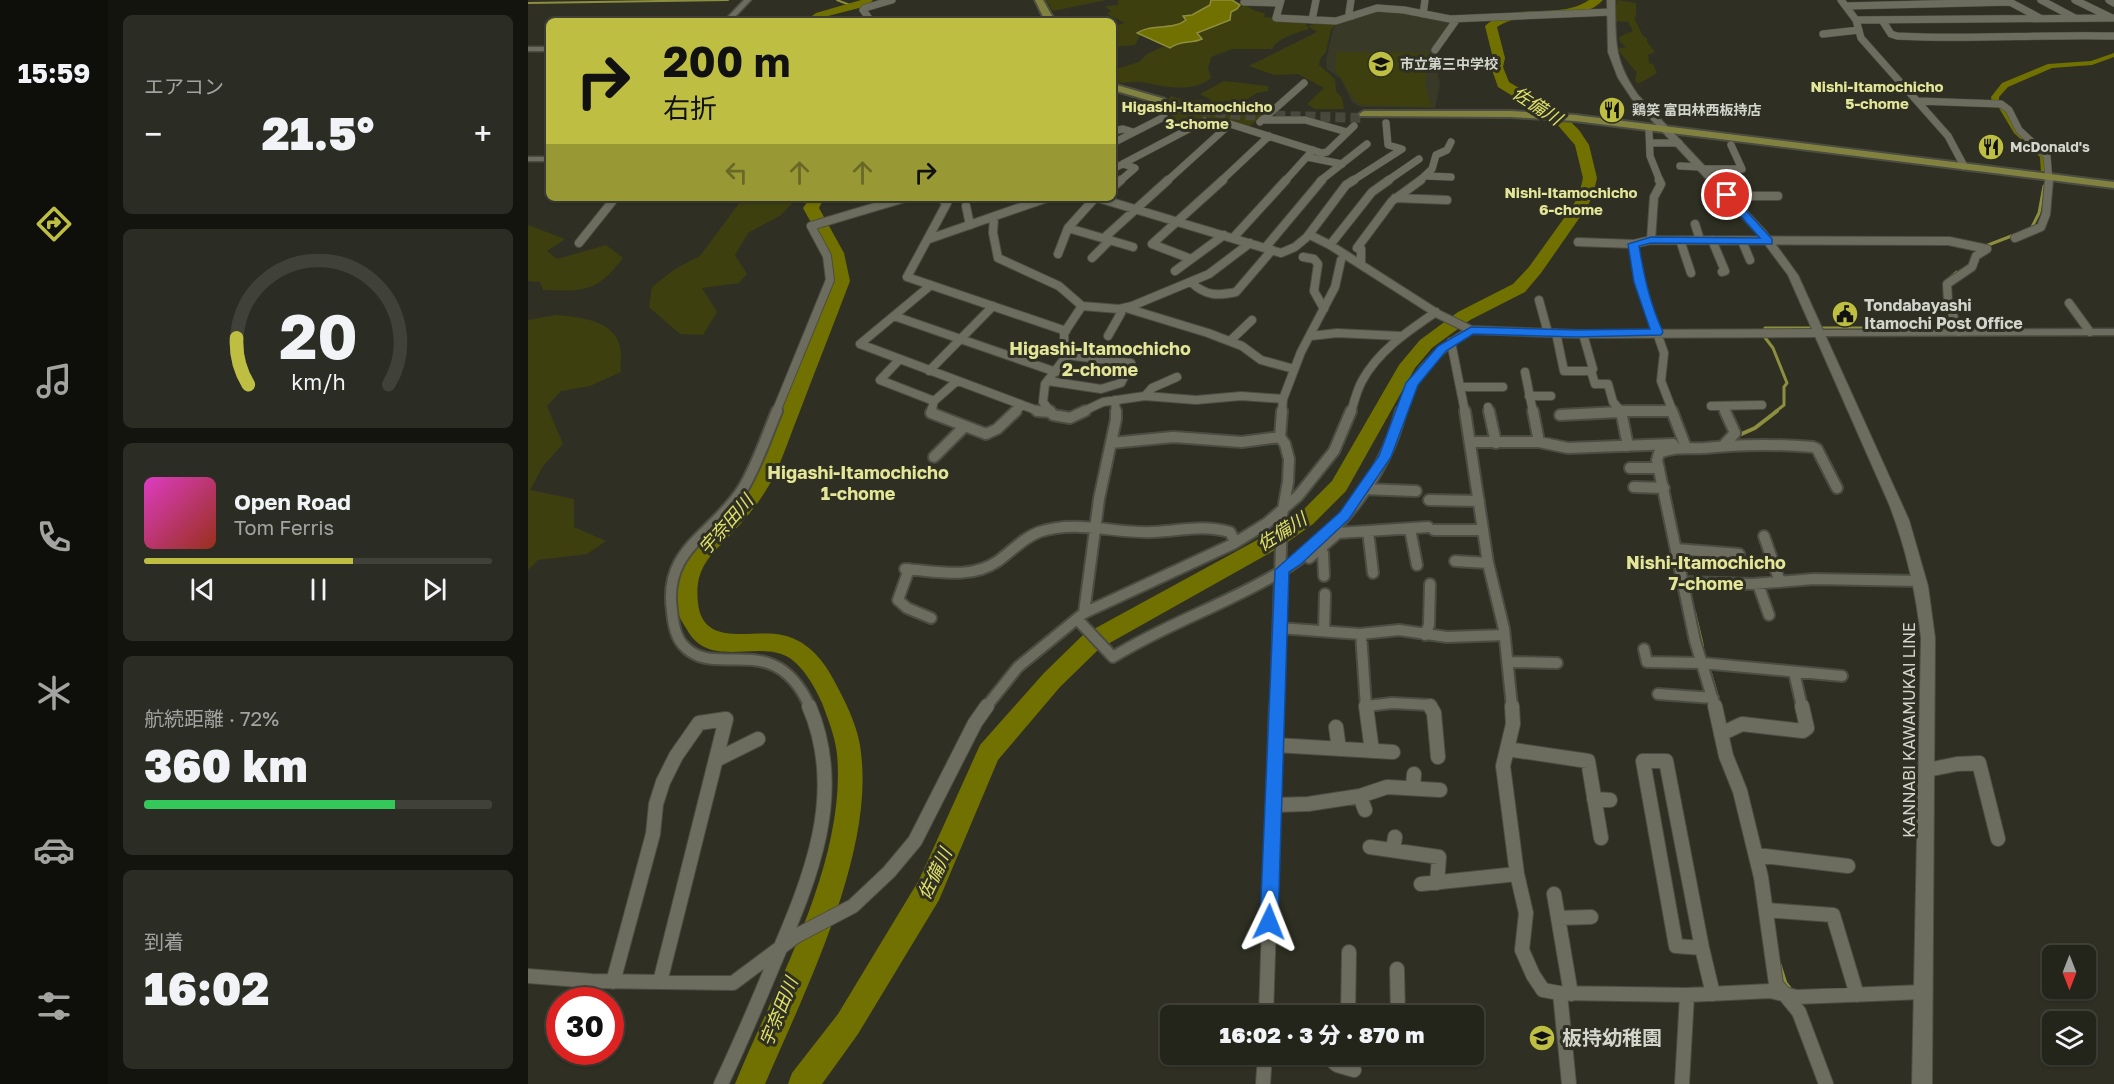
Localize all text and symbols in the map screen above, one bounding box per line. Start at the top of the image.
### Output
text: 200 m [663,36,790,86]
icon: right [564,42,642,120]
school or university icon: 市立第三中学校 [1366,49,1396,79]
place label: 市立第三中学校 [1400,55,1498,72]
text: 15:59 [18,57,90,89]
text: エアコン [144,74,224,98]
district label: Nishi-Itamochicho 5-chome [1810,77,1944,112]
water label: 佐備川 [1509,81,1568,130]
text: 右折 [663,92,717,124]
restaurant icon: 鶏笑 富田林西板持店 [1597,95,1627,125]
district label: Higashi-Itamochicho 3-chome [1121,97,1273,132]
place label: 鶏笑 富田林西板持店 [1632,101,1762,118]
text: 21.5° [262,106,374,160]
text: − [144,114,162,153]
text: + [474,114,492,153]
restaurant icon: McDonald's [1976,132,2006,162]
place label: McDonald's [2010,138,2090,155]
icon: left [720,156,753,189]
icon: ahead [783,156,816,189]
icon: ahead [846,156,879,189]
icon: right [909,156,942,189]
pin [1701,169,1752,220]
icon: arrive [1710,178,1743,211]
district label: Nishi-Itamochicho 6-chome [1504,183,1638,218]
icon: directions [33,203,75,245]
place label: Tondabayashi Itamochi Post Office [1864,295,2023,333]
text: 20 [279,298,357,373]
public building icon: Tondabayashi Itamochi Post Office [1830,299,1860,329]
district label: Higashi-Itamochicho 2-chome [1009,337,1191,380]
icon: music [33,360,75,402]
text: km/h [291,370,345,396]
district label: Higashi-Itamochicho 1-chome [767,461,949,504]
text: Open Road [234,488,351,515]
water label: 宇奈田川 [693,488,758,559]
water label: 佐備川 [1253,506,1312,555]
text: Tom Ferris [234,515,334,539]
icon: phone [33,516,75,558]
district label: Nishi-Itamochicho 7-chome [1626,551,1786,594]
icon: previous [186,573,219,606]
icon: pause [302,573,335,606]
icon: next [418,573,451,606]
street label: KANNABI KAWAMUKAI LINE [1899,622,1919,838]
icon: climate [33,672,75,714]
text: 航続距離 · 72% [144,706,279,730]
text: 360 km [144,738,308,792]
icon: car [33,829,75,871]
water label: 佐備川 [912,843,957,903]
position arrow [1237,890,1301,954]
text: 到着 [144,929,184,953]
north arrow [2042,945,2096,999]
map controls [2042,945,2096,1065]
text: 16:02 [144,961,269,1015]
water label: 宇奈田川 [754,972,803,1049]
icon: filters [33,985,75,1027]
speed limit sign: 30 [546,987,624,1065]
button: layers [2042,1011,2096,1065]
text: 16:02 · 3 分 · 870 m [1220,1021,1424,1048]
school or university icon: 板持幼稚園 [1527,1023,1557,1053]
place label: 板持幼稚園 [1562,1025,1662,1049]

